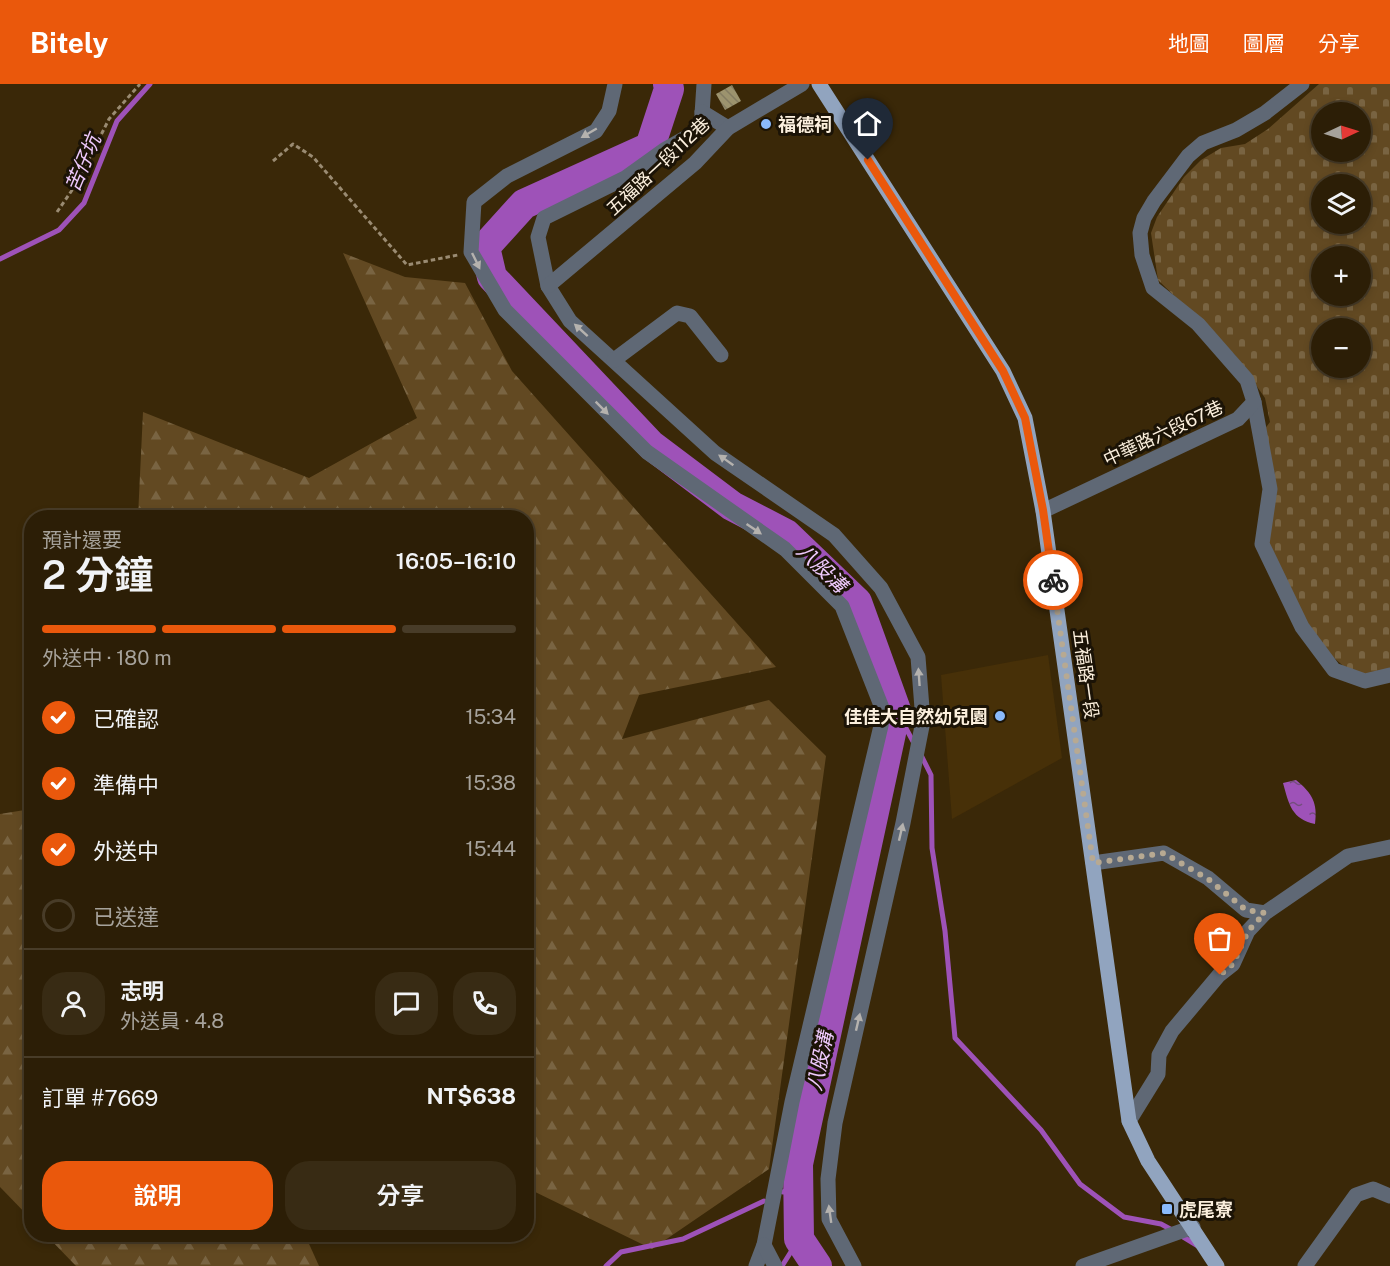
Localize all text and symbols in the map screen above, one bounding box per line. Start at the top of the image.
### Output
text: Bitely [30,26,108,59]
text: 地圖 [1168,31,1210,56]
text: 圖層 [1243,31,1285,56]
text: 分享 [1318,31,1360,56]
pin [842,98,893,160]
north arrow [1311,102,1371,162]
map controls [1311,102,1371,378]
icon: home [851,107,884,140]
street label: 五福路一段112巷 [602,113,714,219]
place label: 福德祠 [778,114,832,135]
marker: 福德祠 [759,117,773,131]
water label: 苦仔坑 [60,128,107,195]
one-way arrow [580,128,597,138]
button: layers [1311,174,1371,234]
button: + [1311,246,1371,306]
one-way arrow [471,253,481,270]
button: − [1311,318,1371,378]
one-way arrow [574,324,588,338]
street label: 中華路六段67巷 [1100,396,1226,470]
one-way arrow [595,400,609,414]
one-way arrow [718,455,734,466]
one-way arrow [746,523,762,535]
text: 預計還要 [42,528,122,552]
water label: 八股溝 [792,539,854,600]
text: 16:05–16:10 [396,548,516,574]
courier [1023,550,1083,610]
text: 2 分鐘 [42,552,153,598]
icon: bike [1037,564,1070,597]
street label: 五福路一段 [1069,628,1103,720]
text: 外送中 · 180 m [42,646,172,670]
one-way arrow [915,667,924,686]
icon: check [42,701,75,734]
text: 15:34 [465,705,516,729]
text: 已確認 [93,706,159,732]
place label: 佳佳大自然幼兒園 [844,706,988,727]
marker: 佳佳大自然幼兒園 [993,709,1007,723]
icon: check [42,767,75,800]
text: 15:38 [465,771,516,795]
text: 準備中 [93,772,159,798]
one-way arrow [897,822,906,841]
icon: check [42,833,75,866]
text: 15:44 [466,837,516,861]
text: 外送中 [93,838,159,864]
text: 已送達 [93,904,159,930]
pin [1194,913,1245,975]
icon: bag [1203,922,1236,955]
button: person [42,972,105,1035]
button: chat [375,972,438,1035]
button: phone [453,972,516,1035]
text: 志明 [120,978,164,1004]
text: 外送員 · 4.8 [120,1009,224,1033]
one-way arrow [853,1013,863,1031]
water label: 八股溝 [802,1026,839,1093]
text: NT$638 [426,1083,516,1109]
text: 訂單 #7669 [42,1085,158,1111]
button: 說明 [42,1161,273,1230]
button: 分享 [285,1161,516,1230]
place label: 虎尾寮 [1179,1199,1233,1220]
marker: 虎尾寮 [1160,1202,1174,1216]
one-way arrow [825,1204,835,1223]

